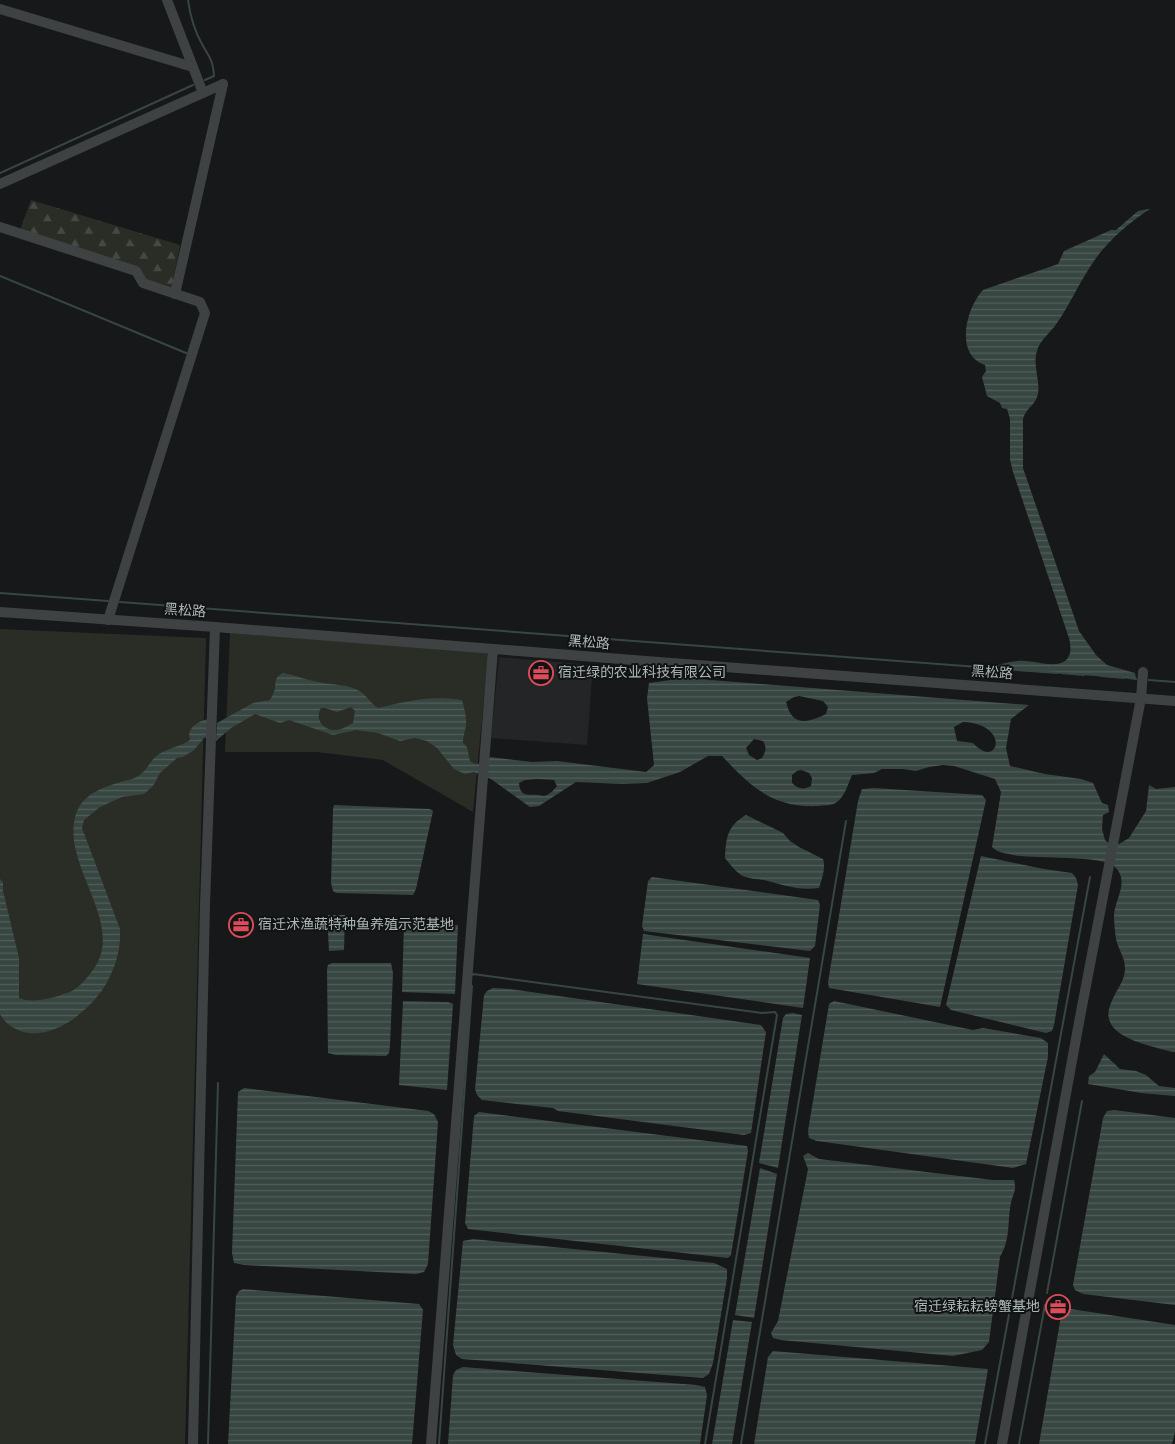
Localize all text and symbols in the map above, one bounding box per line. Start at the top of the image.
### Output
street label: 黑松路 [163,600,207,622]
street label: 黑松路 [567,631,611,655]
office icon: 宿迁绿的农业科技有限公司 [528,660,554,686]
street label: 黑松路 [970,662,1014,684]
place label: 宿迁绿的农业科技有限公司 [558,663,726,683]
office icon: 宿迁沭渔蔬特种鱼养殖示范基地 [228,912,254,938]
place label: 宿迁沭渔蔬特种鱼养殖示范基地 [258,915,454,935]
office icon: 宿迁绿耘耘螃蟹基地 [1045,1294,1071,1320]
place label: 宿迁绿耘耘螃蟹基地 [914,1297,1040,1317]

